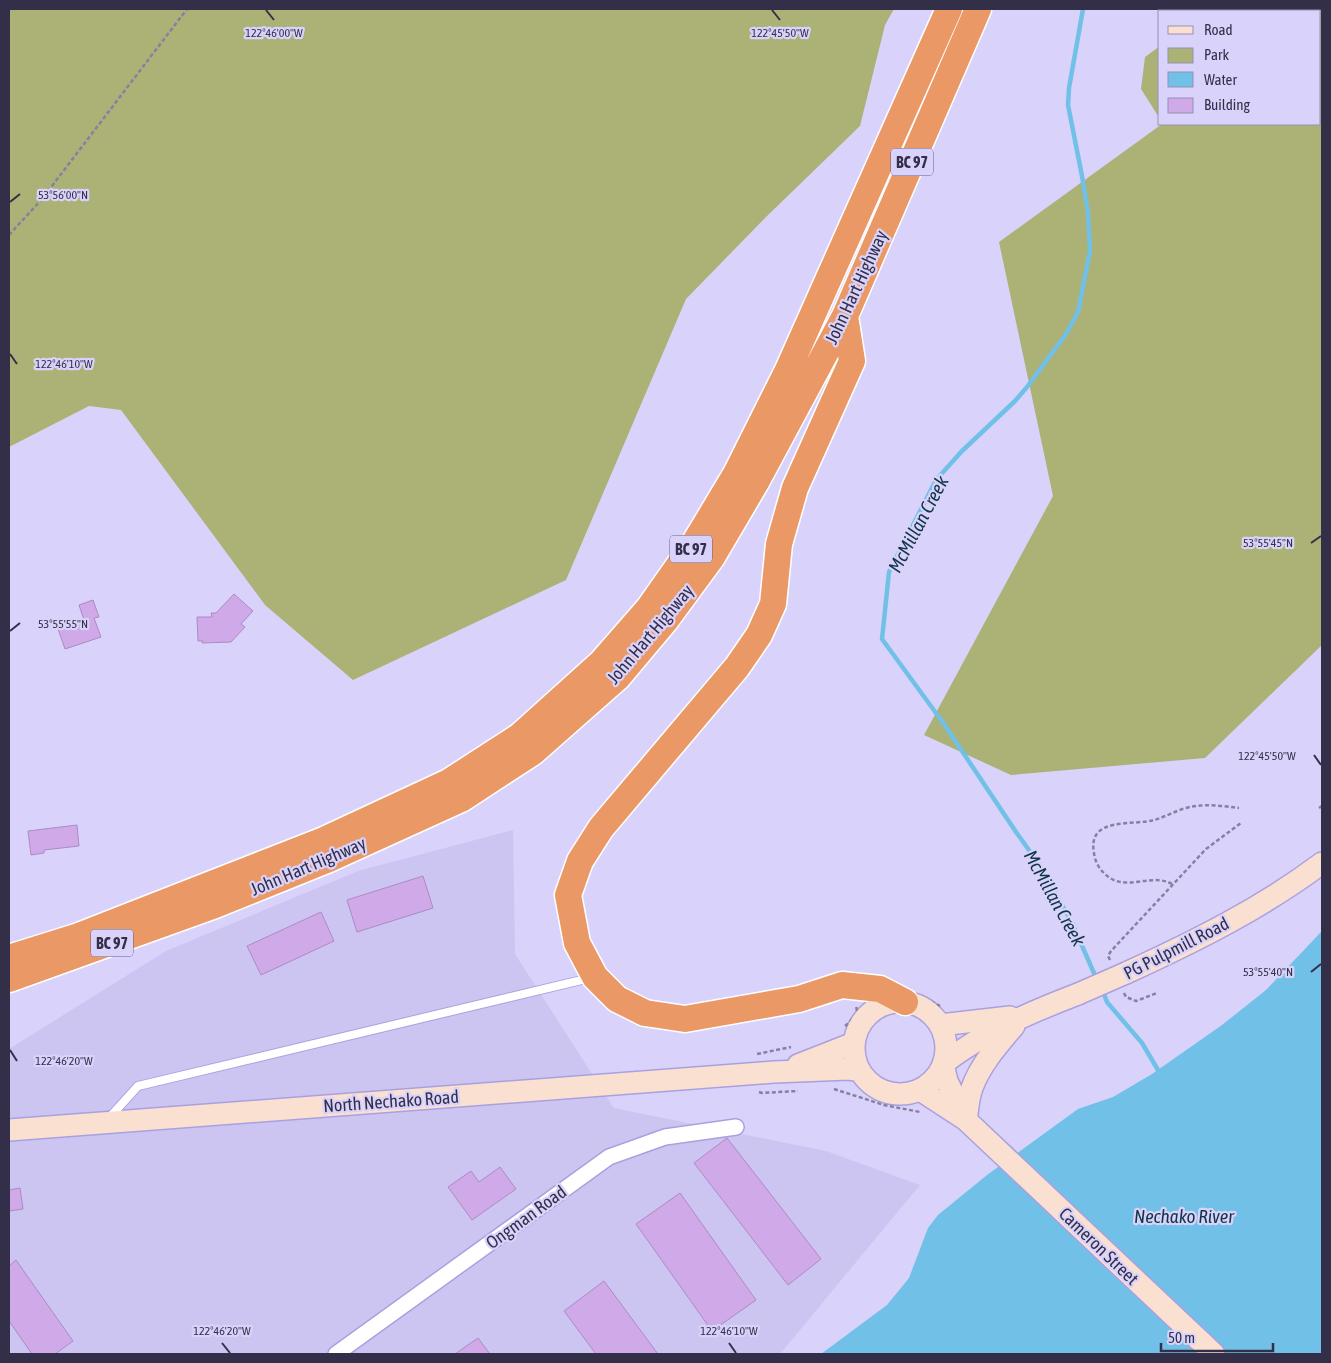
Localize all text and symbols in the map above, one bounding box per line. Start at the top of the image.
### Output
legend [1158,10,1321,125]
text: Road [1204,21,1233,38]
text: 122°46'00"W [245,26,303,40]
text: 122°45'50"W [751,26,809,40]
text: Park [1204,46,1229,63]
text: Water [1204,71,1237,88]
text: Building [1204,96,1250,113]
road number: BC 97 [891,148,933,176]
text: 53°56'00"N [38,188,88,202]
street label: John Hart Highway [820,227,892,347]
text: 122°46'10"W [35,357,93,371]
water label: McMillan Creek [883,471,953,576]
road number: BC 97 [670,536,712,562]
text: 53°55'45"N [1243,536,1293,550]
street label: John Hart Highway [602,580,698,688]
text: 53°55'55"N [38,617,88,631]
text: 122°45'50"W [1238,749,1296,763]
street label: John Hart Highway [247,832,369,900]
water label: McMillan Creek [1020,846,1091,950]
street label: PG Pulpmill Road [1120,913,1232,983]
road number: BC 97 [91,930,133,956]
text: 53°55'40"N [1243,965,1293,979]
text: 122°46'20"W [35,1054,93,1068]
street label: North Nechako Road [322,1086,460,1116]
street label: Ongman Road [482,1181,570,1253]
street label: Cameron Street [1055,1203,1143,1289]
water label: Nechako River [1134,1205,1235,1227]
scale bar [1161,1320,1274,1352]
text: 122°46'20"W [193,1324,251,1338]
text: 122°46'10"W [700,1324,758,1338]
text: 50 m [1168,1329,1195,1346]

